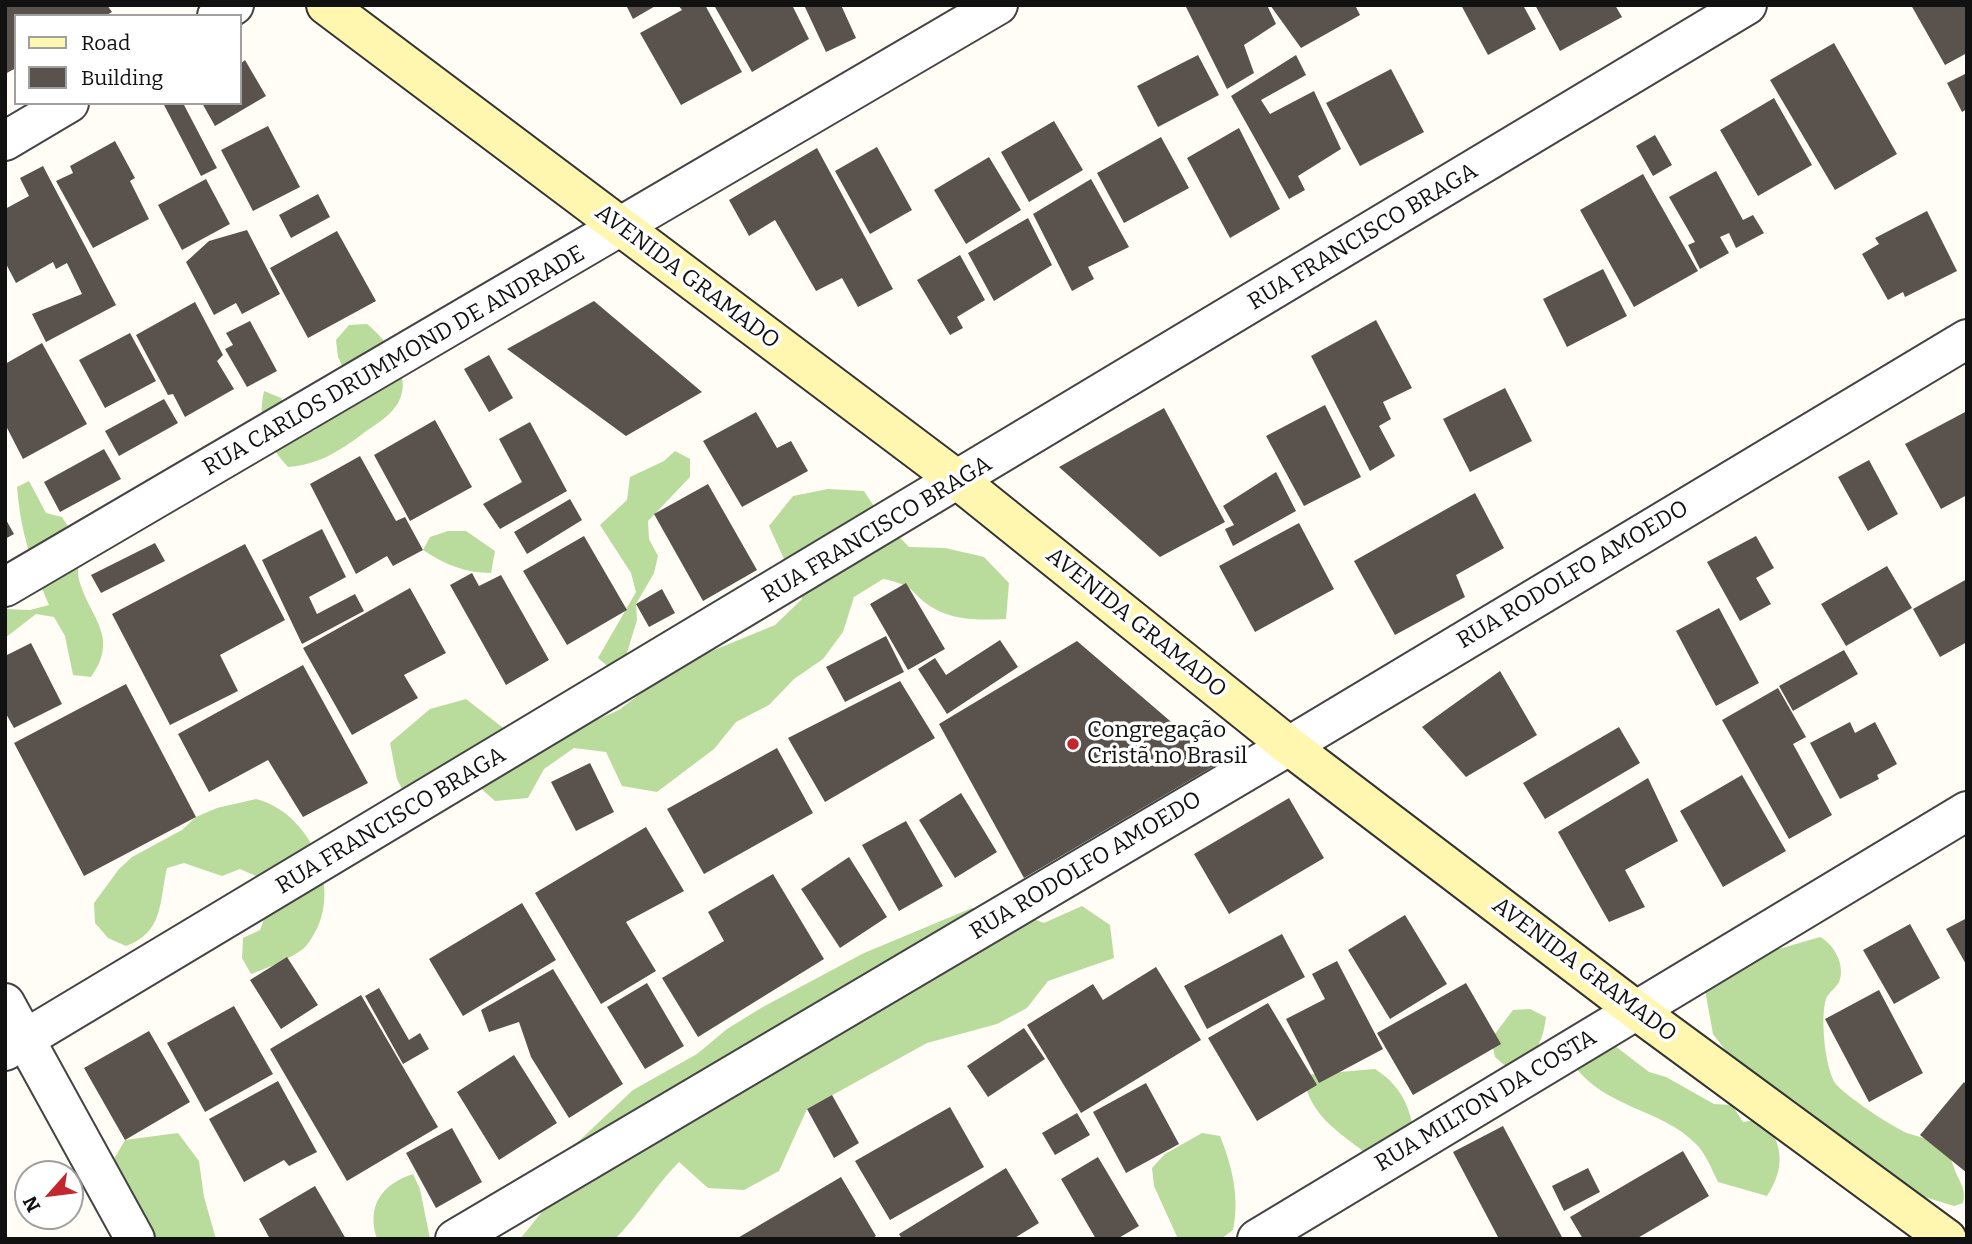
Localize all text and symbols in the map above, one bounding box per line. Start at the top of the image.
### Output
legend [14,14,242,105]
text: Road [81,30,130,56]
text: Building [81,65,163,91]
street label: RUA FRANCISCO BRAGA [1243,158,1483,316]
street label: AVENIDA GRAMADO [589,199,785,355]
street label: RUA CARLOS DRUMMOND DE ANDRADE [198,240,590,482]
street label: RUA FRANCISCO BRAGA [757,451,997,609]
street label: RUA RODOLFO AMOEDO [1452,495,1694,655]
street label: AVENIDA GRAMADO [1040,542,1232,704]
place label: Congregação Cristã no Brasil [1087,717,1247,771]
marker: Congregação Cristã no Brasil [1065,736,1081,752]
street label: RUA FRANCISCO BRAGA [271,742,511,900]
street label: RUA RODOLFO AMOEDO [965,786,1207,946]
street label: AVENIDA GRAMADO [1486,892,1682,1048]
street label: RUA MILTON DA COSTA [1370,1024,1602,1178]
north arrow [14,1160,84,1230]
text: N [18,1192,45,1216]

